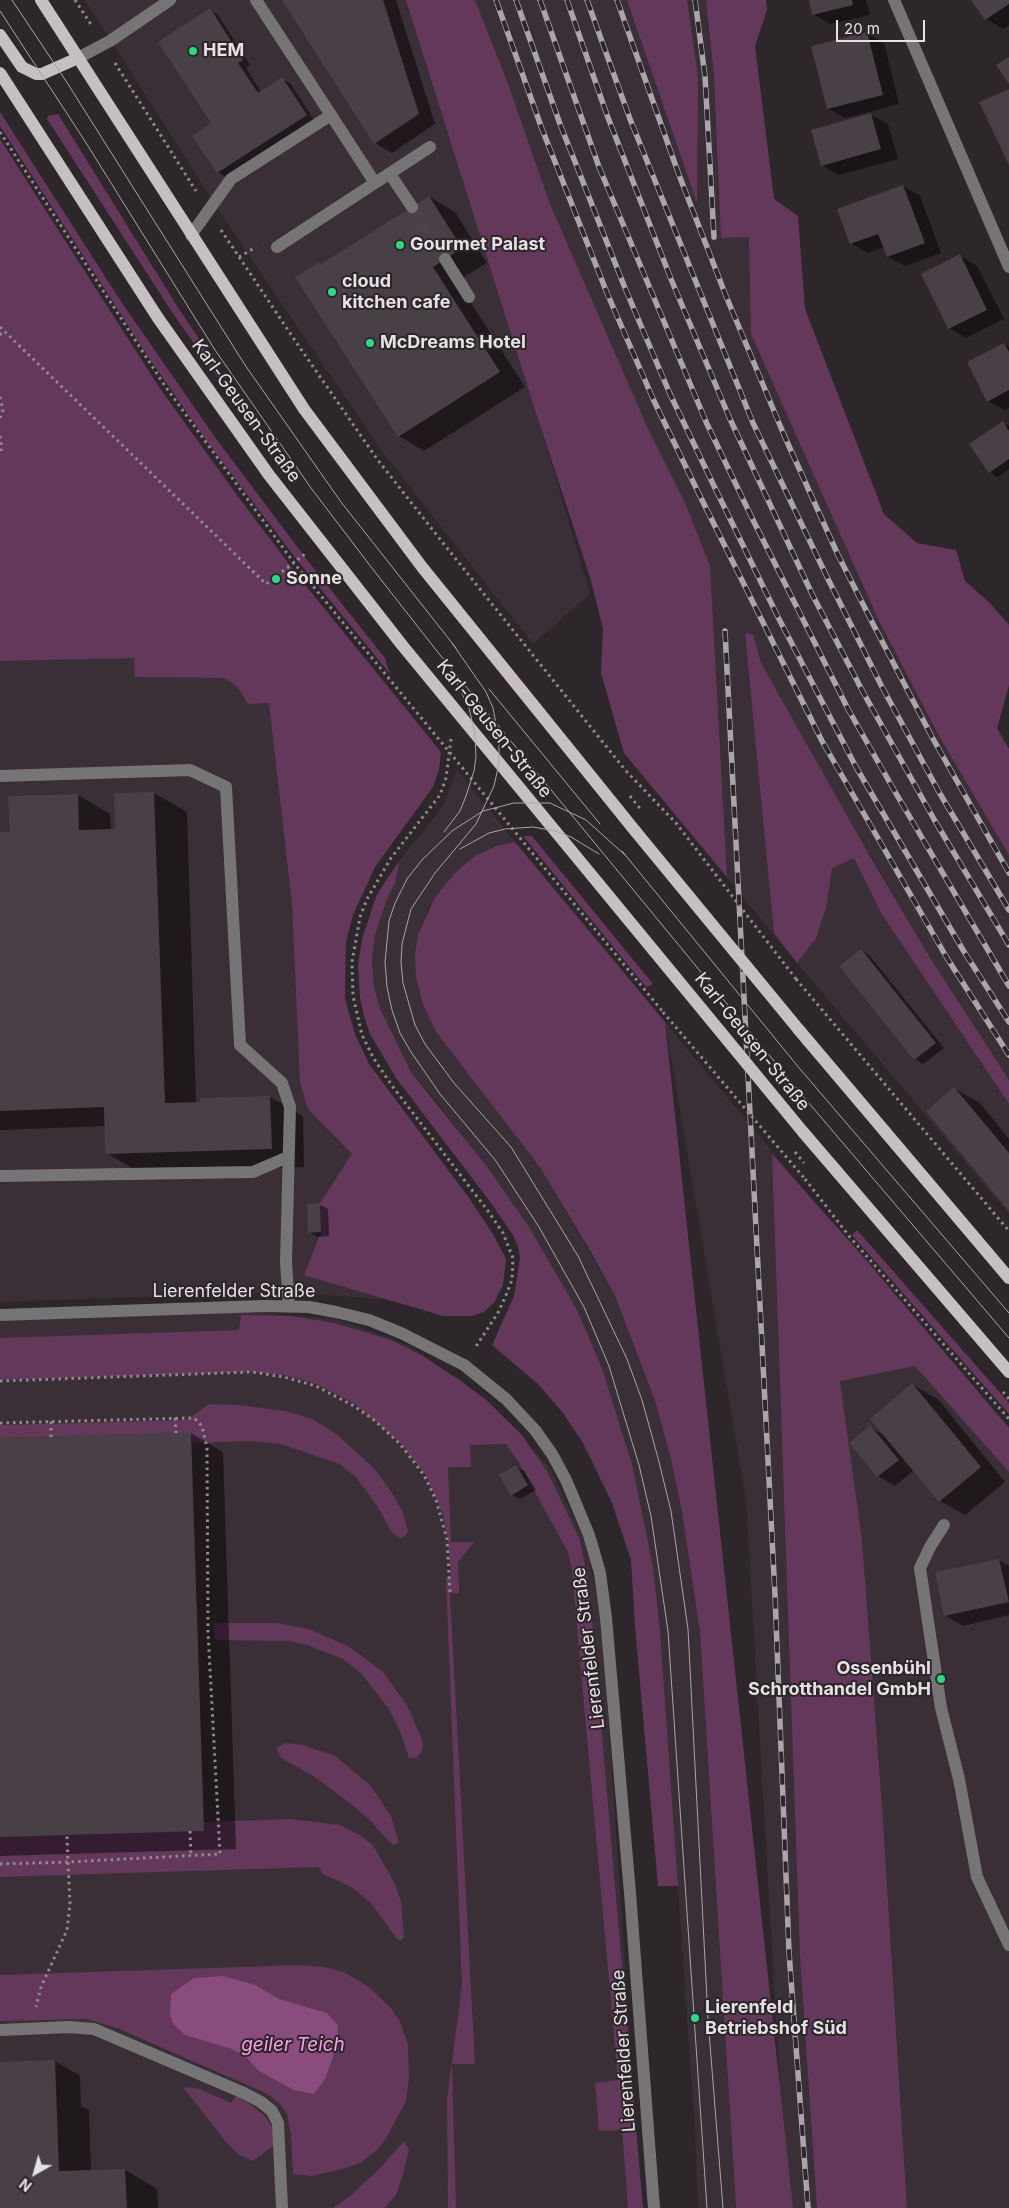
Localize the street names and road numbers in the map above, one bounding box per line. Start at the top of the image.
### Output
street label: Karl-Geusen-Straße [187,335,305,487]
street label: Karl-Geusen-Straße [432,656,556,802]
street label: Karl-Geusen-Straße [690,969,814,1115]
street label: Lierenfelder Straße [153,1281,315,1303]
street label: Lierenfelder Straße [568,1566,610,1730]
street label: Lierenfelder Straße [608,1969,640,2133]

